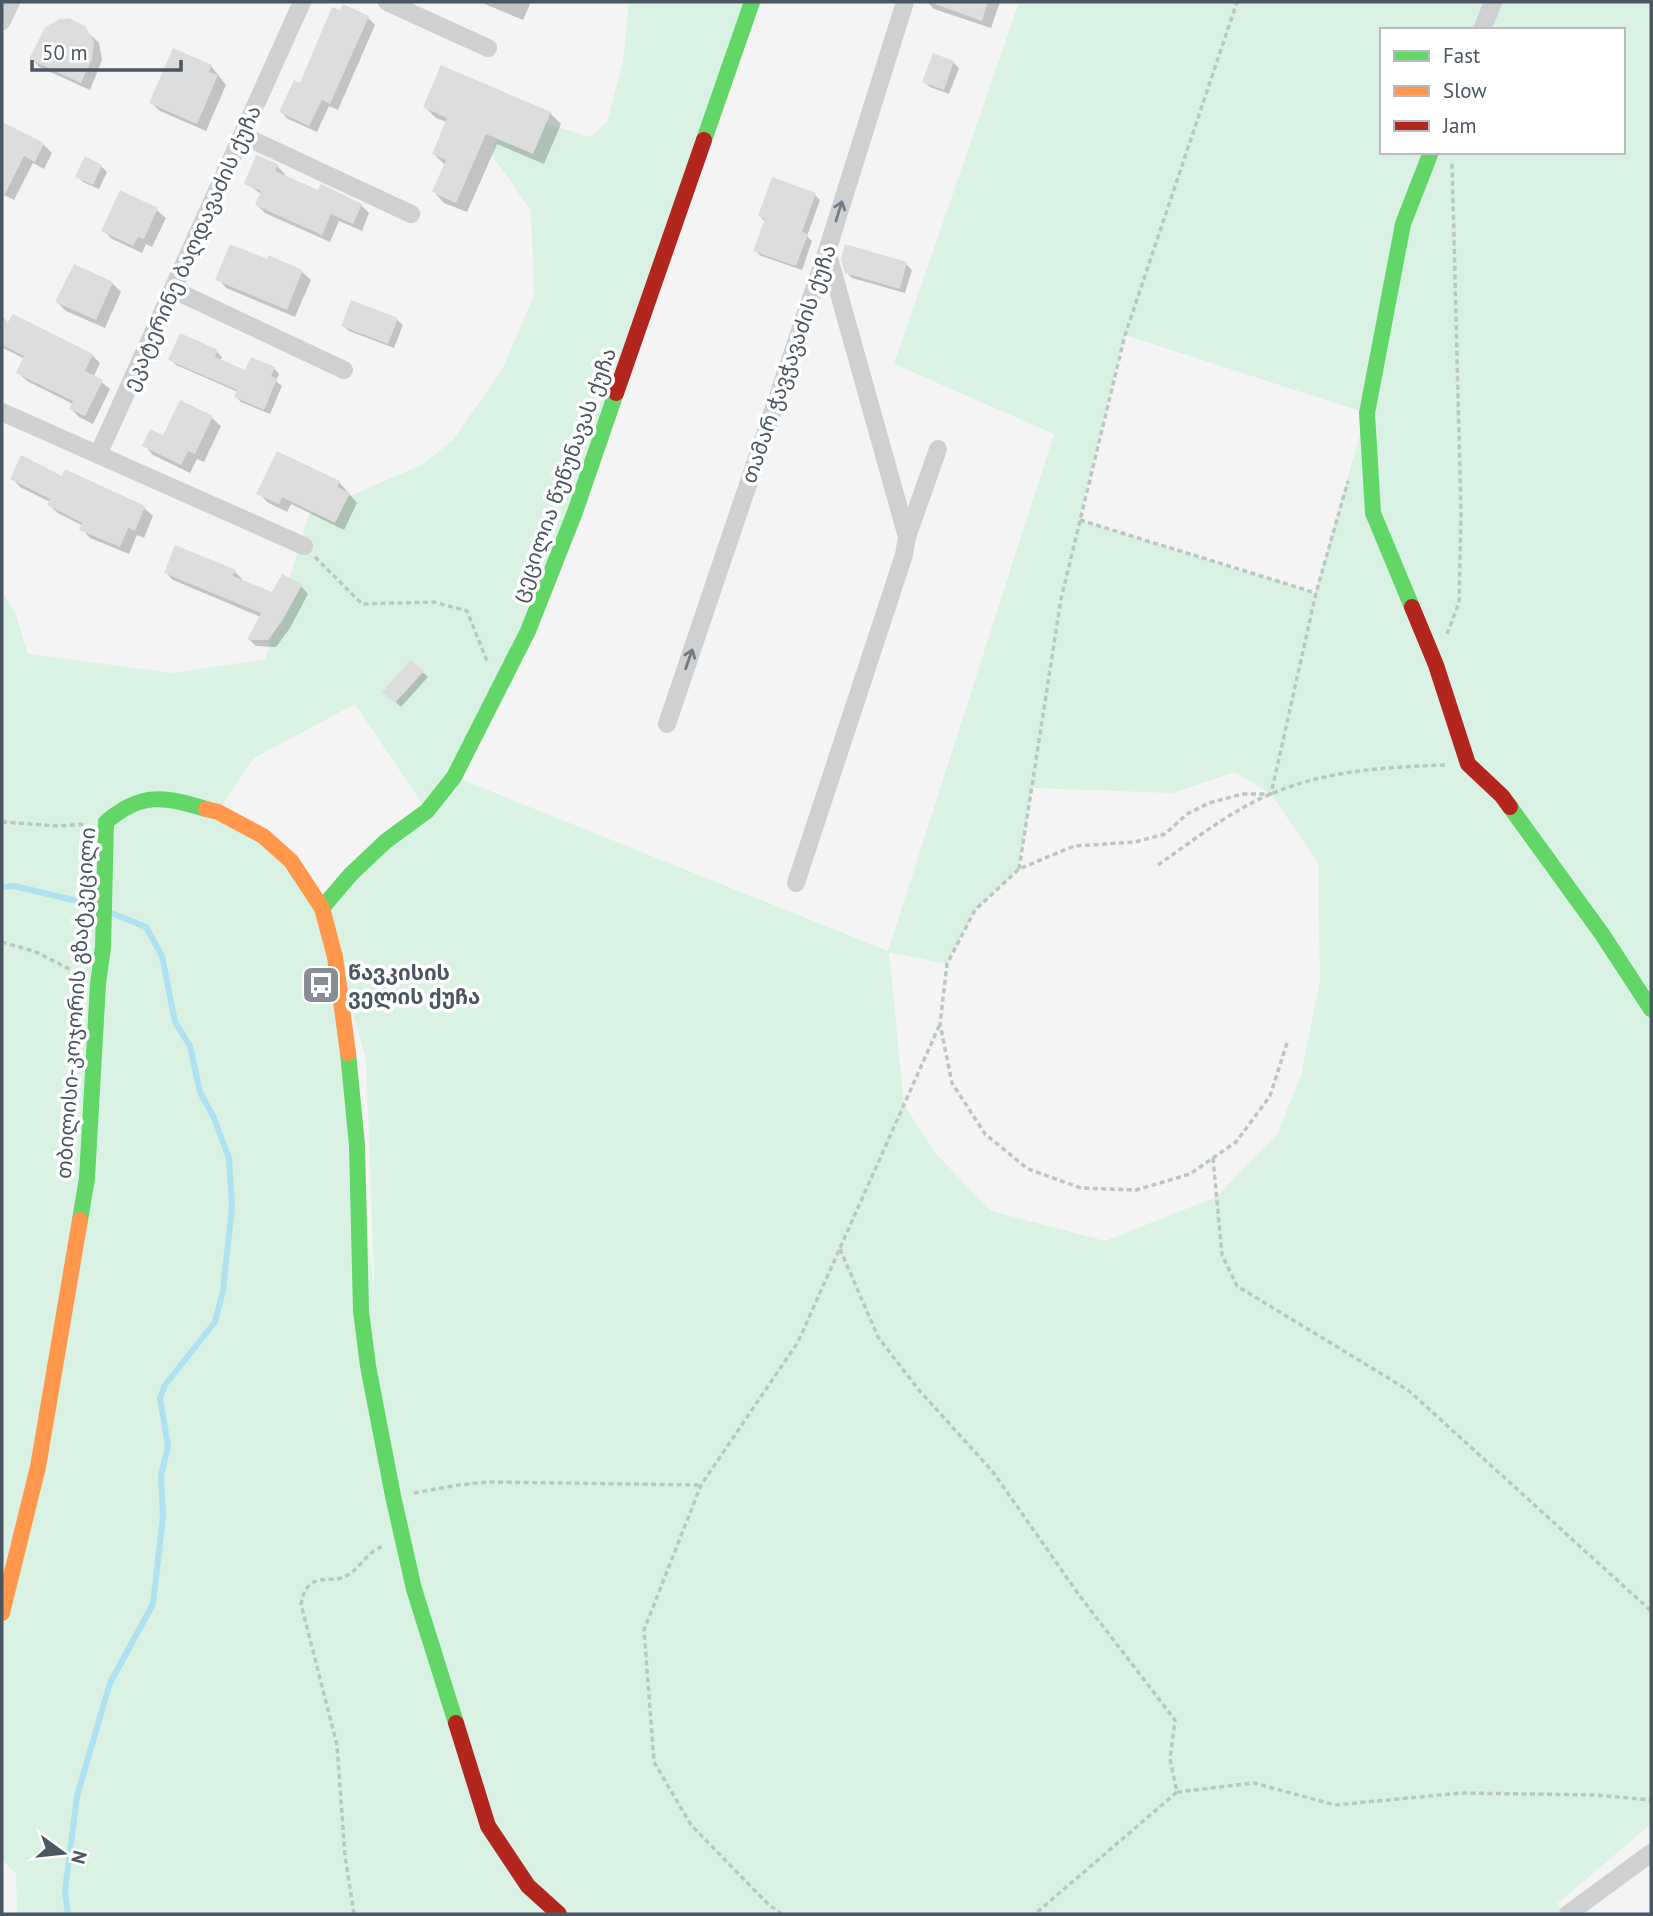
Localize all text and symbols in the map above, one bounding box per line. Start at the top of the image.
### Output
scale bar [32,28,180,72]
legend [1380,28,1625,154]
text: 50 m [42,39,88,66]
text: Fast [1443,42,1480,69]
text: Slow [1443,77,1487,104]
street label: ეკატერინე ბაღდავაძის ქუჩა [116,101,267,395]
text: Jam [1442,112,1477,139]
one-way arrow [834,201,847,223]
street label: თამარ ჭავჭავაძის ქუჩა [735,241,842,487]
street label: ცეცილია წუწუნავას ქუჩა [505,344,622,606]
one-way arrow [684,649,696,671]
street label: თბილისი-კოჯორის გზატკეცილი [50,826,101,1180]
place label: წავკისის ველის ქუჩა [348,959,480,1010]
bus stop icon: წავკისის ველის ქუჩა [300,964,342,1006]
north arrow [28,1818,98,1888]
text: N [66,1848,93,1867]

